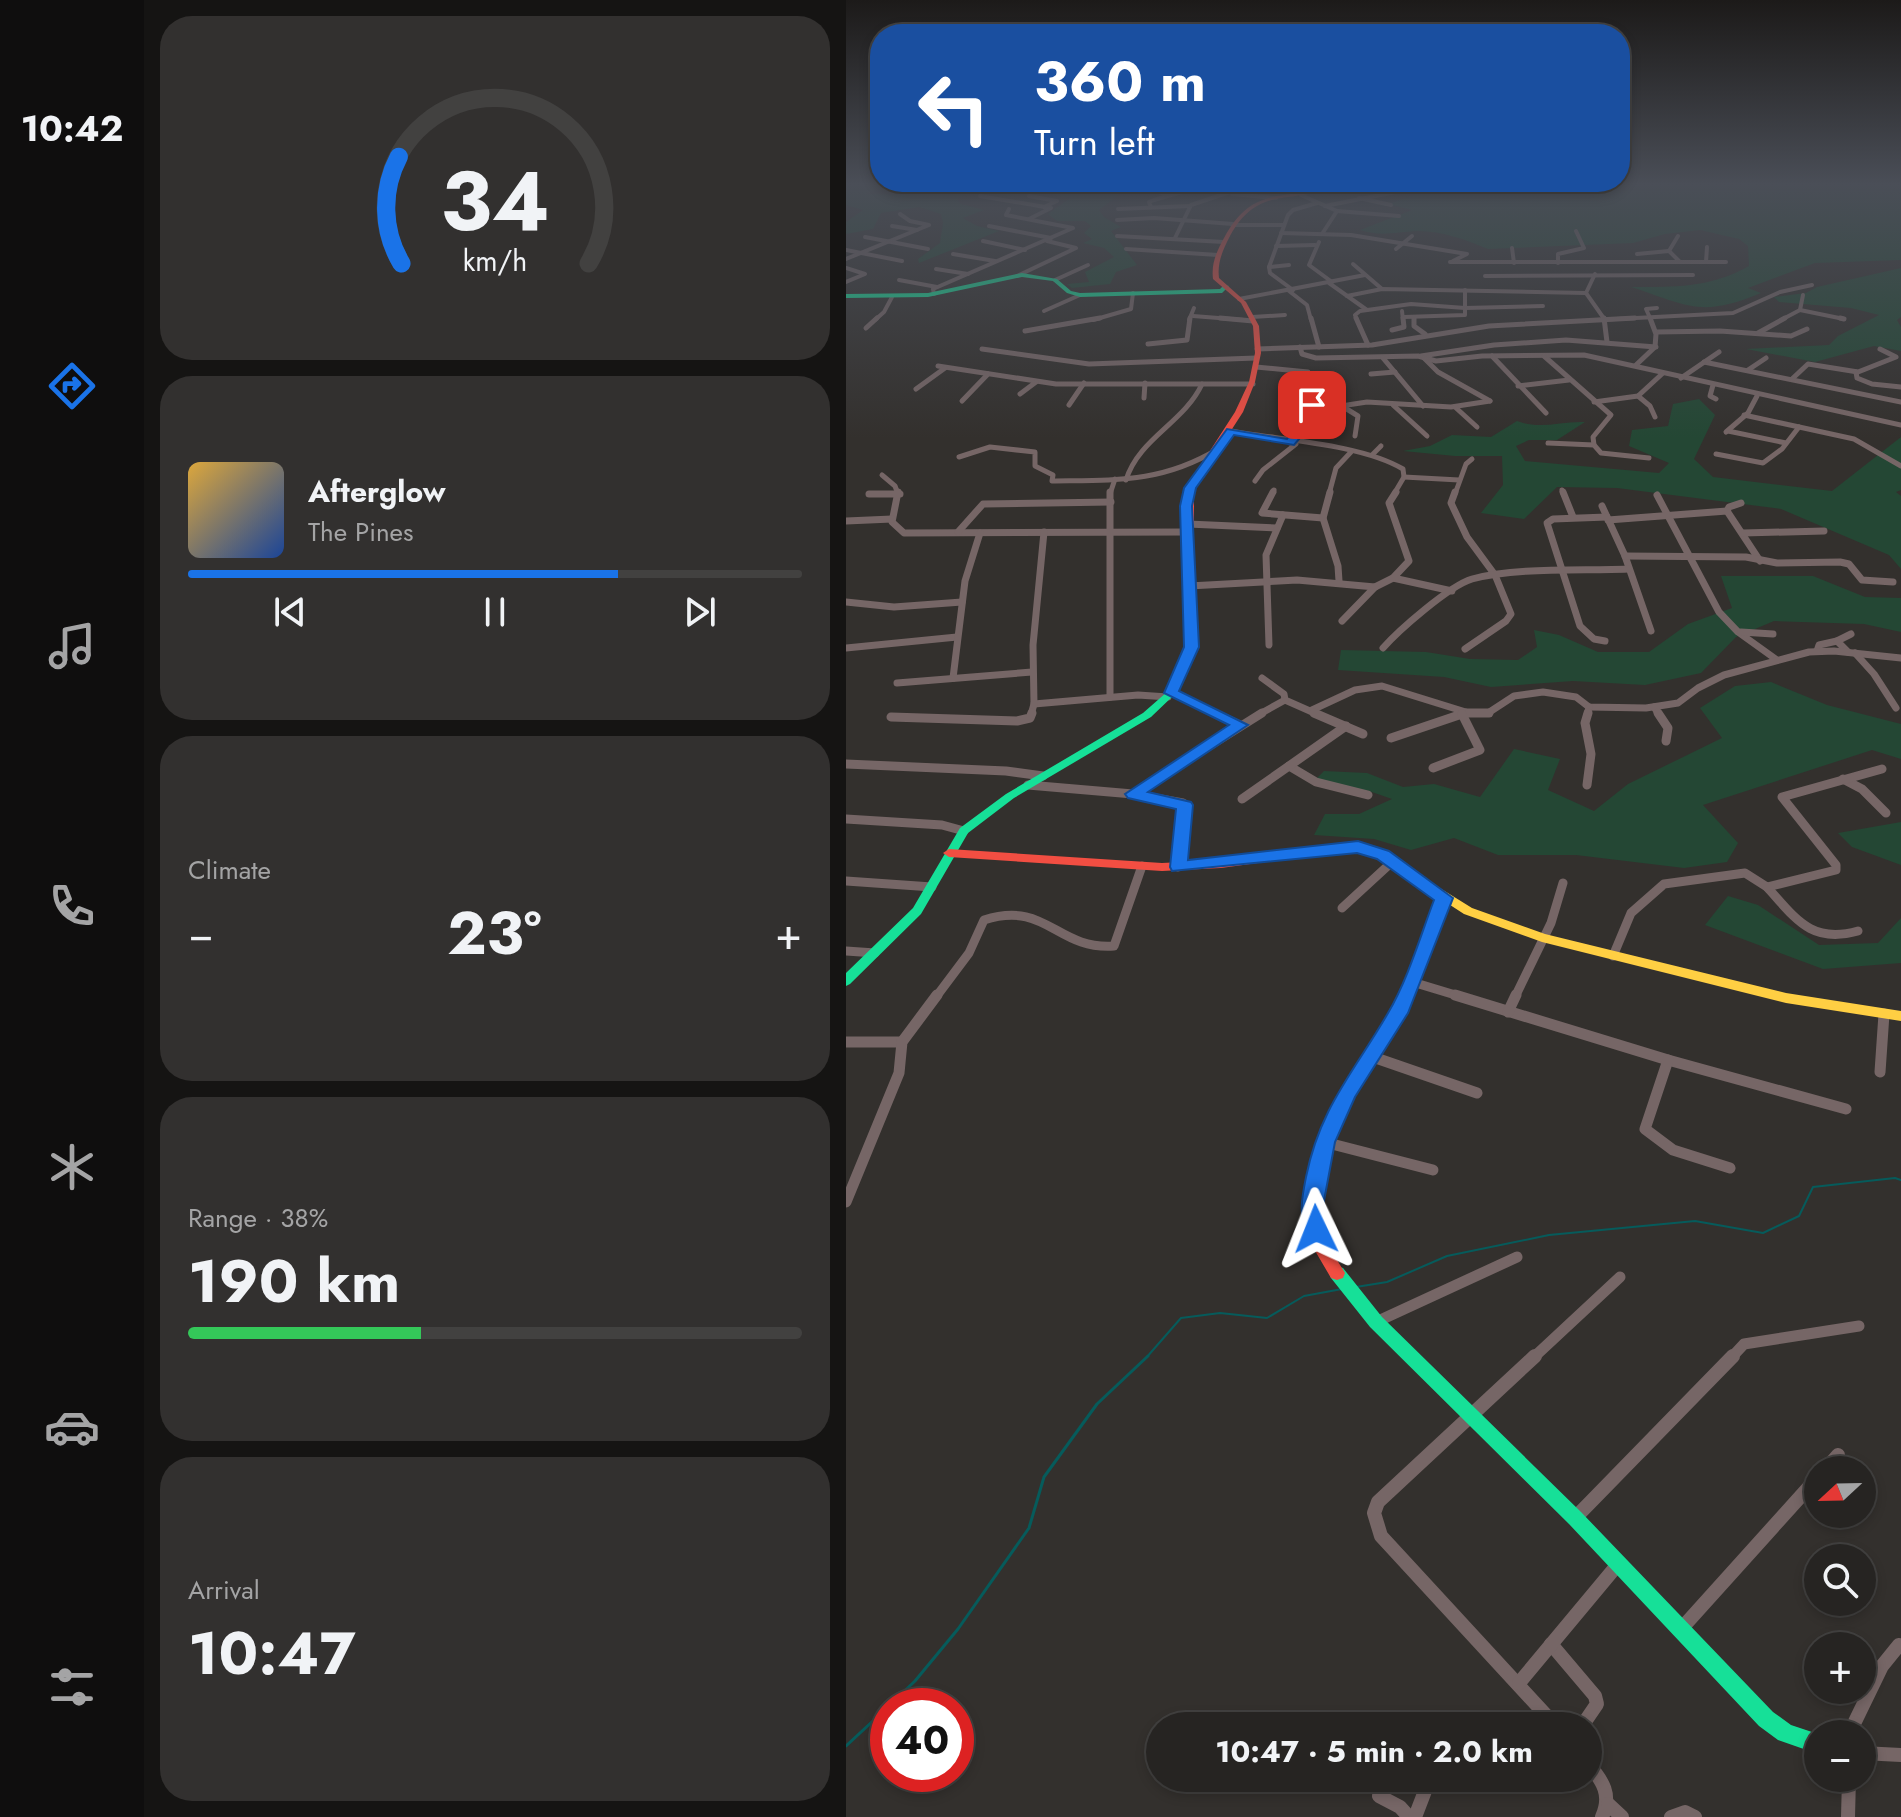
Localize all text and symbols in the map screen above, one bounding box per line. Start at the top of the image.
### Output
text: 360 m [1034,41,1206,122]
icon: left [902,56,1006,160]
text: 10:42 [21,102,123,154]
text: Turn left [1034,116,1155,168]
text: 34 [440,141,550,261]
text: km/h [463,240,527,282]
icon: directions [44,358,100,414]
pin [1278,371,1346,439]
icon: arrive [1290,383,1334,427]
text: Afterglow [308,470,445,513]
text: The Pines [308,513,413,551]
icon: previous [268,590,312,634]
icon: pause [473,590,517,634]
icon: next [678,590,722,634]
icon: music [44,618,100,674]
text: Climate [188,851,271,889]
icon: phone [44,878,100,934]
text: 23° [447,890,542,977]
text: − [188,902,214,966]
text: + [775,902,802,966]
icon: climate [44,1139,100,1195]
position arrow [1274,1187,1358,1271]
text: Range · 38% [188,1199,328,1237]
text: 190 km [188,1238,400,1325]
icon: car [44,1399,100,1455]
north arrow [1804,1456,1876,1528]
map controls [1804,1456,1876,1792]
button: search [1804,1544,1876,1616]
text: Arrival [188,1571,260,1609]
text: 10:47 [188,1610,356,1697]
button: + [1804,1632,1876,1704]
icon: filters [44,1659,100,1715]
speed limit sign: 40 [870,1688,974,1792]
button: − [1804,1720,1876,1792]
text: 10:47 · 5 min · 2.0 km [1215,1730,1533,1773]

